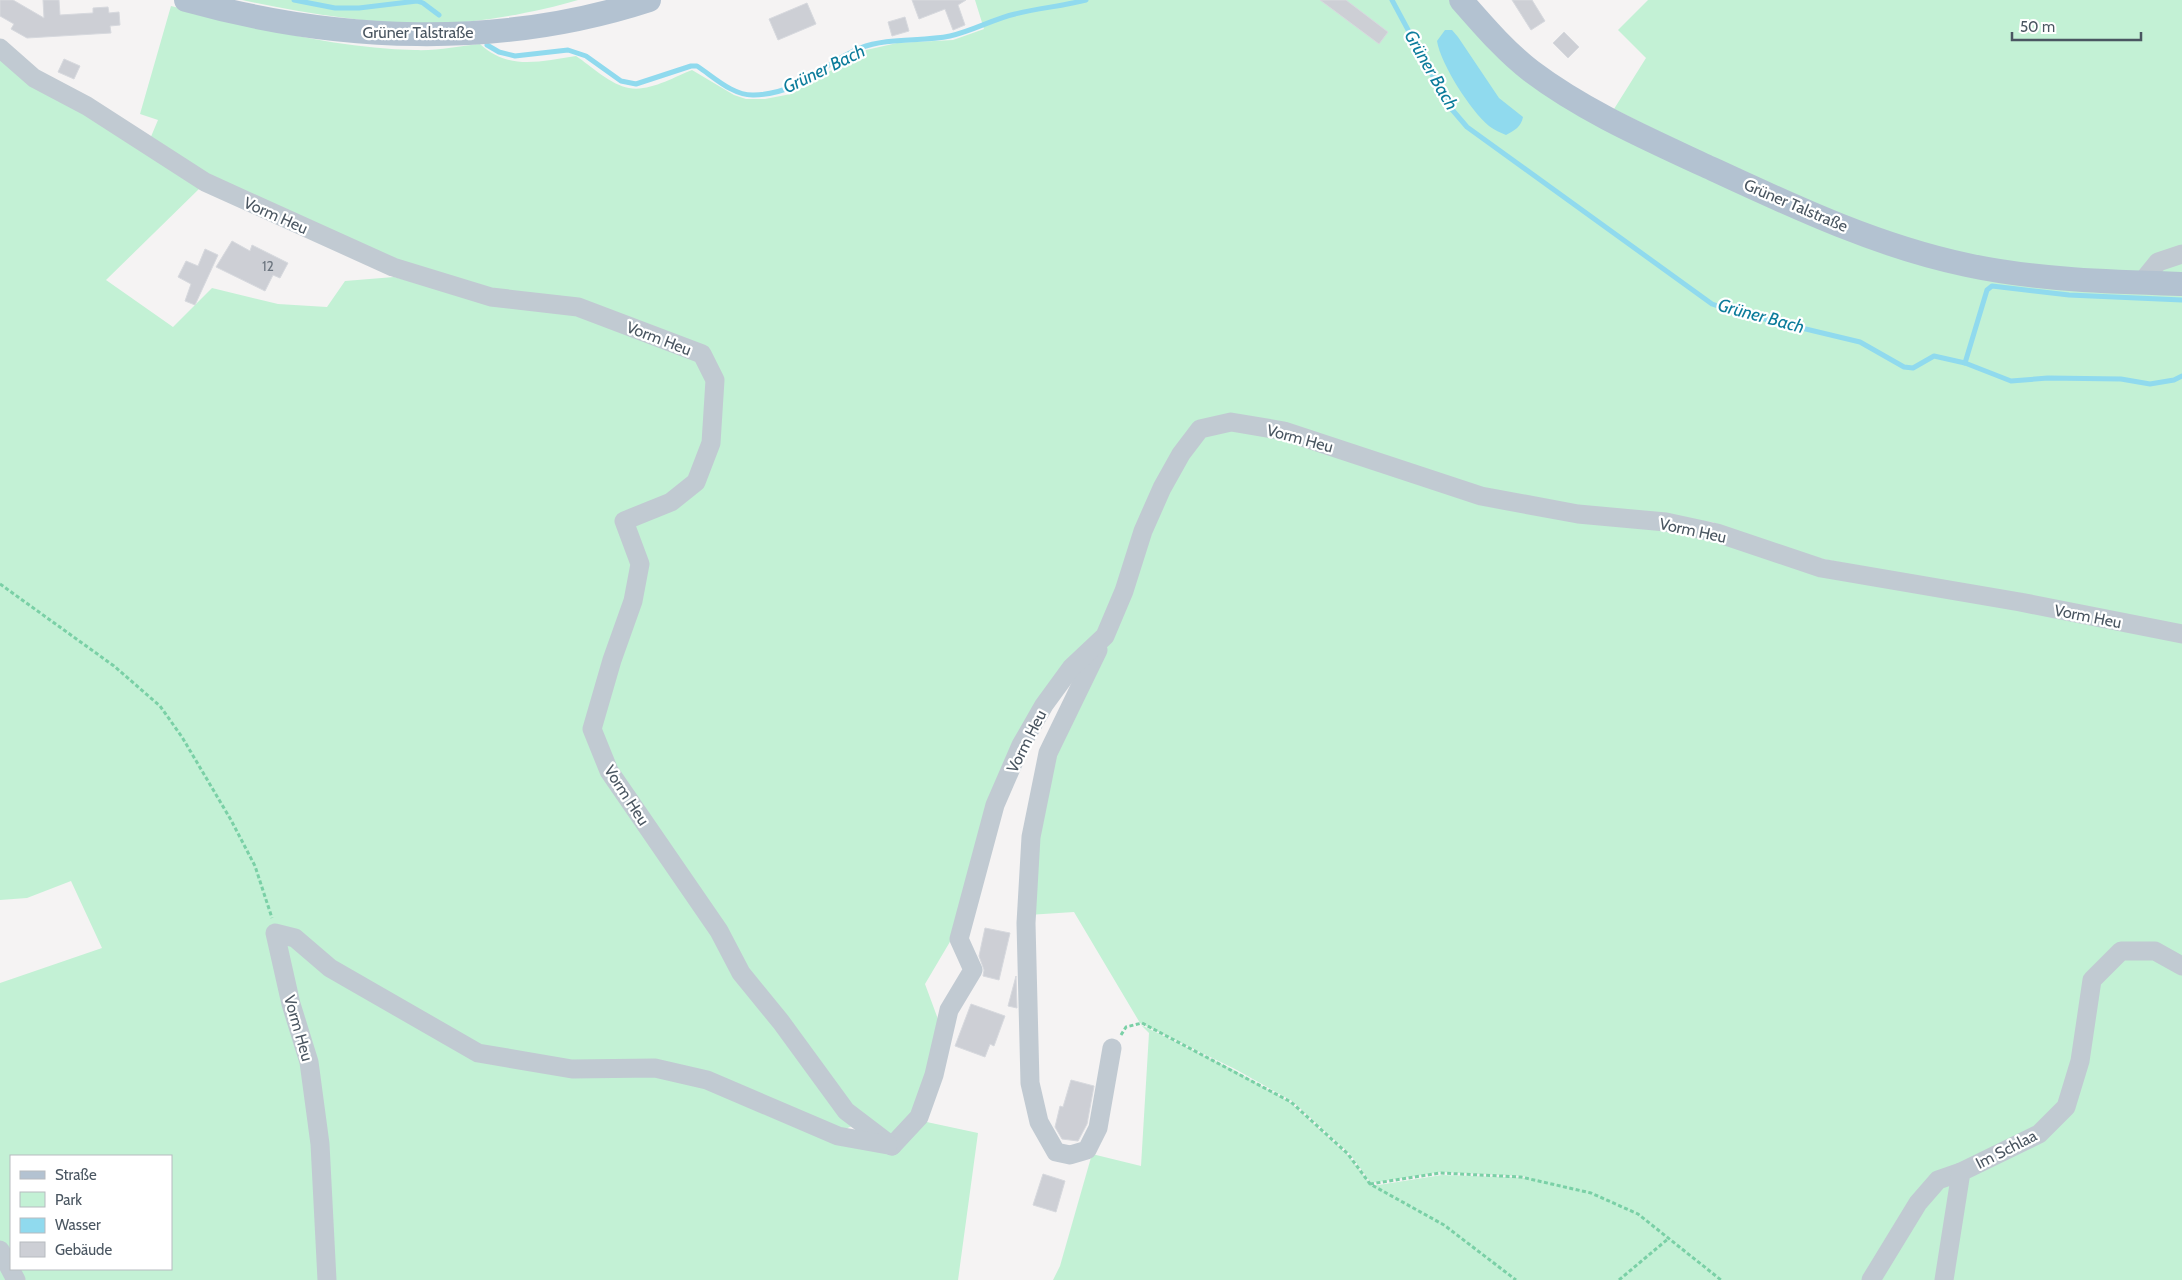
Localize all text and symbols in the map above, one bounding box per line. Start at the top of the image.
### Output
scale bar [2012,10,2141,42]
text: 50 m [2020,18,2055,36]
street label: Grüner Talstraße [363,23,473,42]
water label: Grüner Bach [1399,26,1463,114]
water label: Grüner Bach [779,40,869,98]
street label: Grüner Talstraße [1741,175,1851,236]
street label: Vorm Heu [241,193,311,238]
house number: 12 [262,257,274,275]
water label: Grüner Bach [1715,294,1807,338]
street label: Vorm Heu [624,317,694,360]
street label: Vorm Heu [1265,421,1335,456]
street label: Vorm Heu [1658,514,1728,547]
street label: Vorm Heu [2053,601,2123,632]
street label: Vorm Heu [1003,707,1050,776]
street label: Vorm Heu [600,762,653,829]
street label: Vorm Heu [280,993,317,1063]
street label: Im Schlaa [1973,1126,2040,1173]
legend [10,1155,172,1270]
text: Straße [55,1166,97,1184]
text: Park [55,1191,82,1209]
text: Wasser [55,1216,101,1234]
text: Gebäude [55,1241,112,1259]

